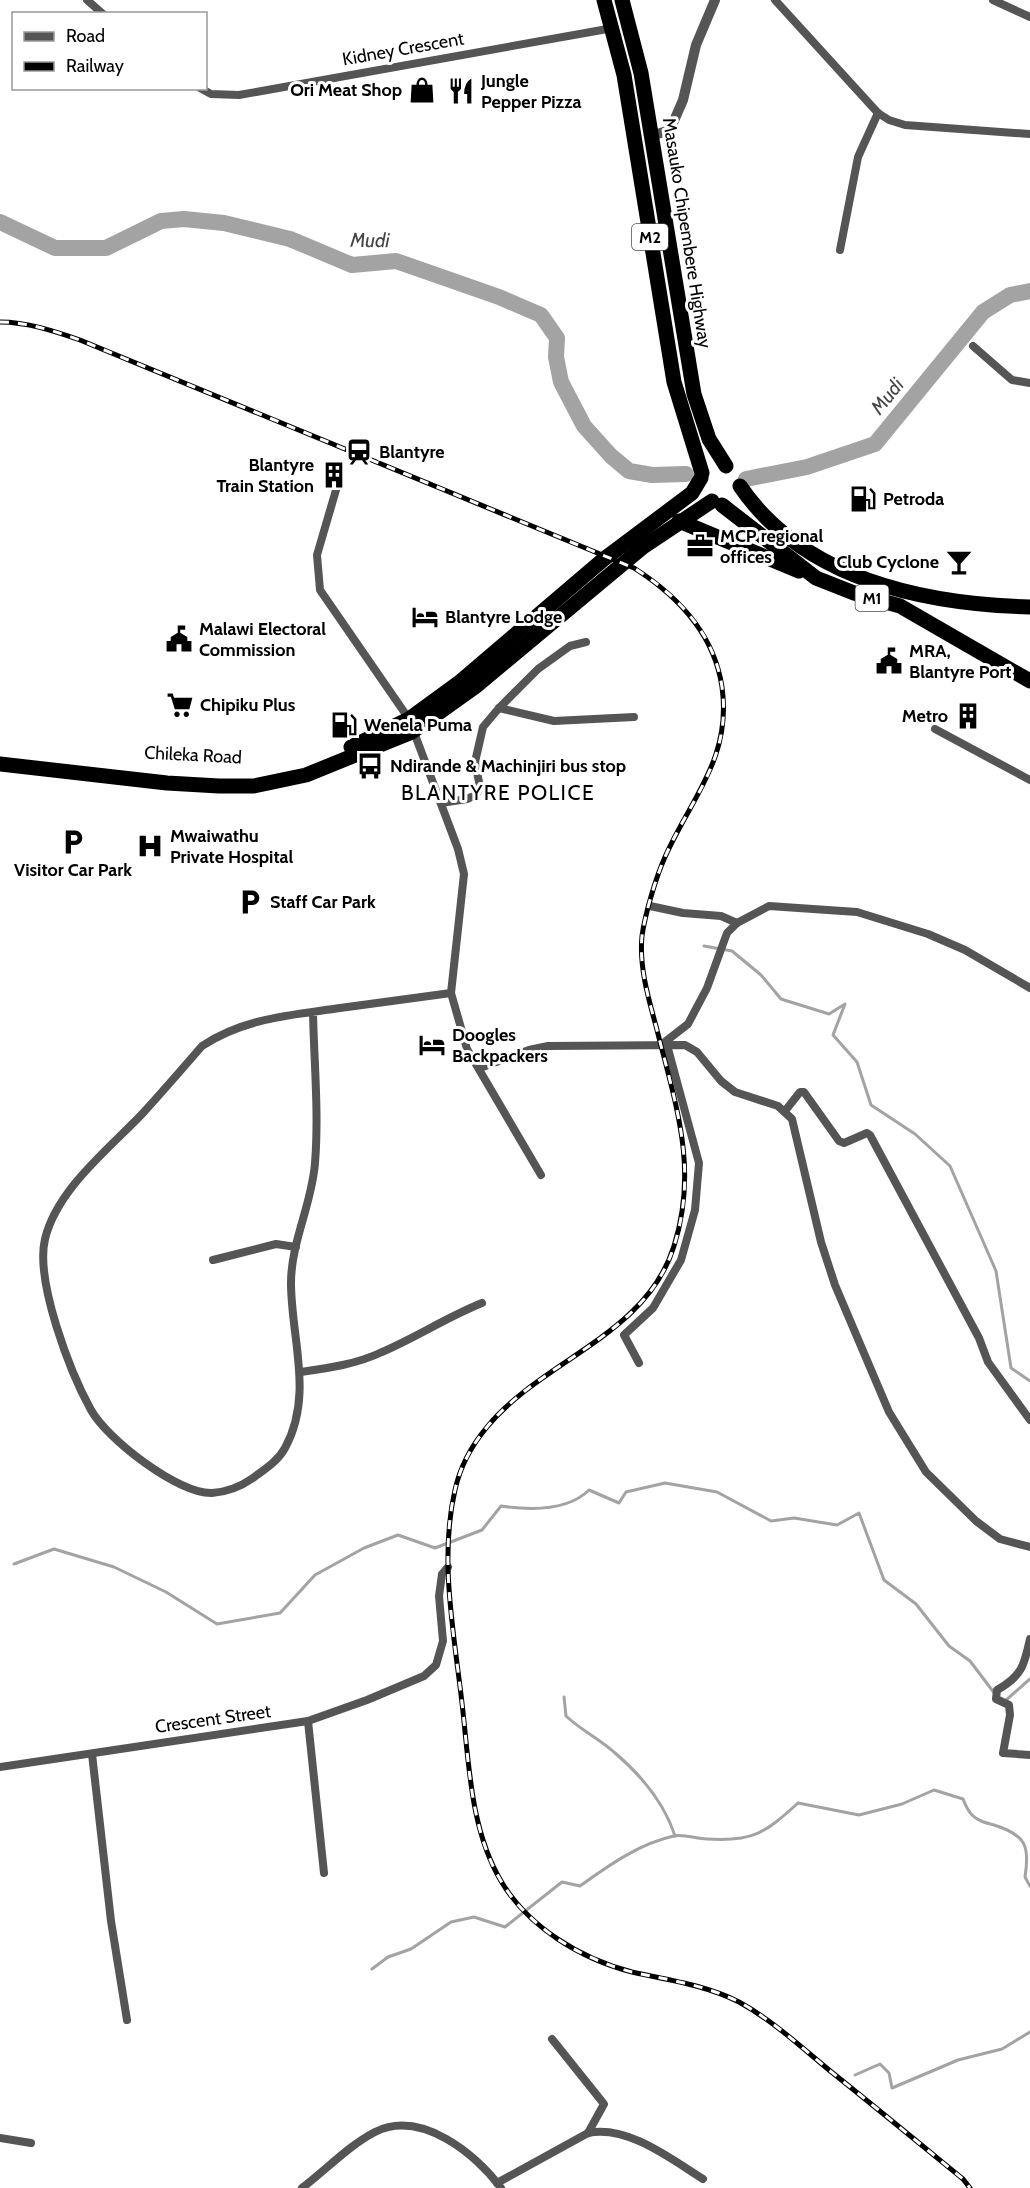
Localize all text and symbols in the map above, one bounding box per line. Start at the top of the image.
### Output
legend [12,12,207,90]
text: Road [66,25,105,47]
street label: Kidney Crescent [340,27,466,71]
text: Railway [66,55,124,77]
place label: Jungle Pepper Pizza [480,70,582,113]
shop icon: Ori Meat Shop [407,75,437,105]
restaurant icon: Jungle Pepper Pizza [446,76,476,106]
place label: Ori Meat Shop [290,79,402,101]
street label: Masauko Chipembere Highway [658,116,716,350]
road number: M2 [632,224,668,250]
water label: Mudi [349,228,391,252]
water label: Mudi [865,373,909,420]
station icon: Blantyre [344,437,374,467]
place label: Blantyre [379,441,445,463]
place label: Blantyre Train Station [216,454,314,497]
building icon: Blantyre Train Station [319,460,349,490]
fuel station icon: Petroda [848,484,878,514]
place label: Petroda [883,488,944,510]
place label: MCP regional offices [720,525,824,568]
office icon: MCP regional offices [685,531,715,561]
bar icon: Club Cyclone [944,547,974,577]
place label: Club Cyclone [836,551,939,573]
road number: M1 [856,585,888,611]
hotel icon: Blantyre Lodge [410,602,440,632]
place label: Blantyre Lodge [445,606,562,628]
place label: Malawi Electoral Commission [199,618,326,661]
public building icon: Malawi Electoral Commission [164,624,194,654]
place label: MRA, Blantyre Port [909,640,1012,683]
public building icon: MRA, Blantyre Port [874,646,904,676]
supermarket icon: Chipiku Plus [165,690,195,720]
place label: Chipiku Plus [200,694,296,716]
building icon: Metro [953,701,983,731]
place label: Metro [902,705,948,727]
fuel station icon: Wenela Puma [329,710,359,740]
place label: Wenela Puma [364,714,472,736]
street label: Chileka Road [144,741,242,769]
bus stop icon: Ndirande & Machinjiri bus stop [355,751,385,781]
place label: Ndirande & Machinjiri bus stop [390,755,626,777]
district label: BLANTYRE POLICE [401,780,595,805]
place label: Mwaiwathu Private Hospital [170,825,294,868]
parking icon: Visitor Car Park [58,827,88,857]
hospital icon: Mwaiwathu Private Hospital [135,831,165,861]
place label: Visitor Car Park [14,859,132,881]
parking icon: Staff Car Park [235,887,265,917]
place label: Staff Car Park [270,891,376,913]
place label: Doogles Backpackers [452,1024,548,1067]
hotel icon: Doogles Backpackers [417,1030,447,1060]
street label: Crescent Street [154,1700,272,1738]

